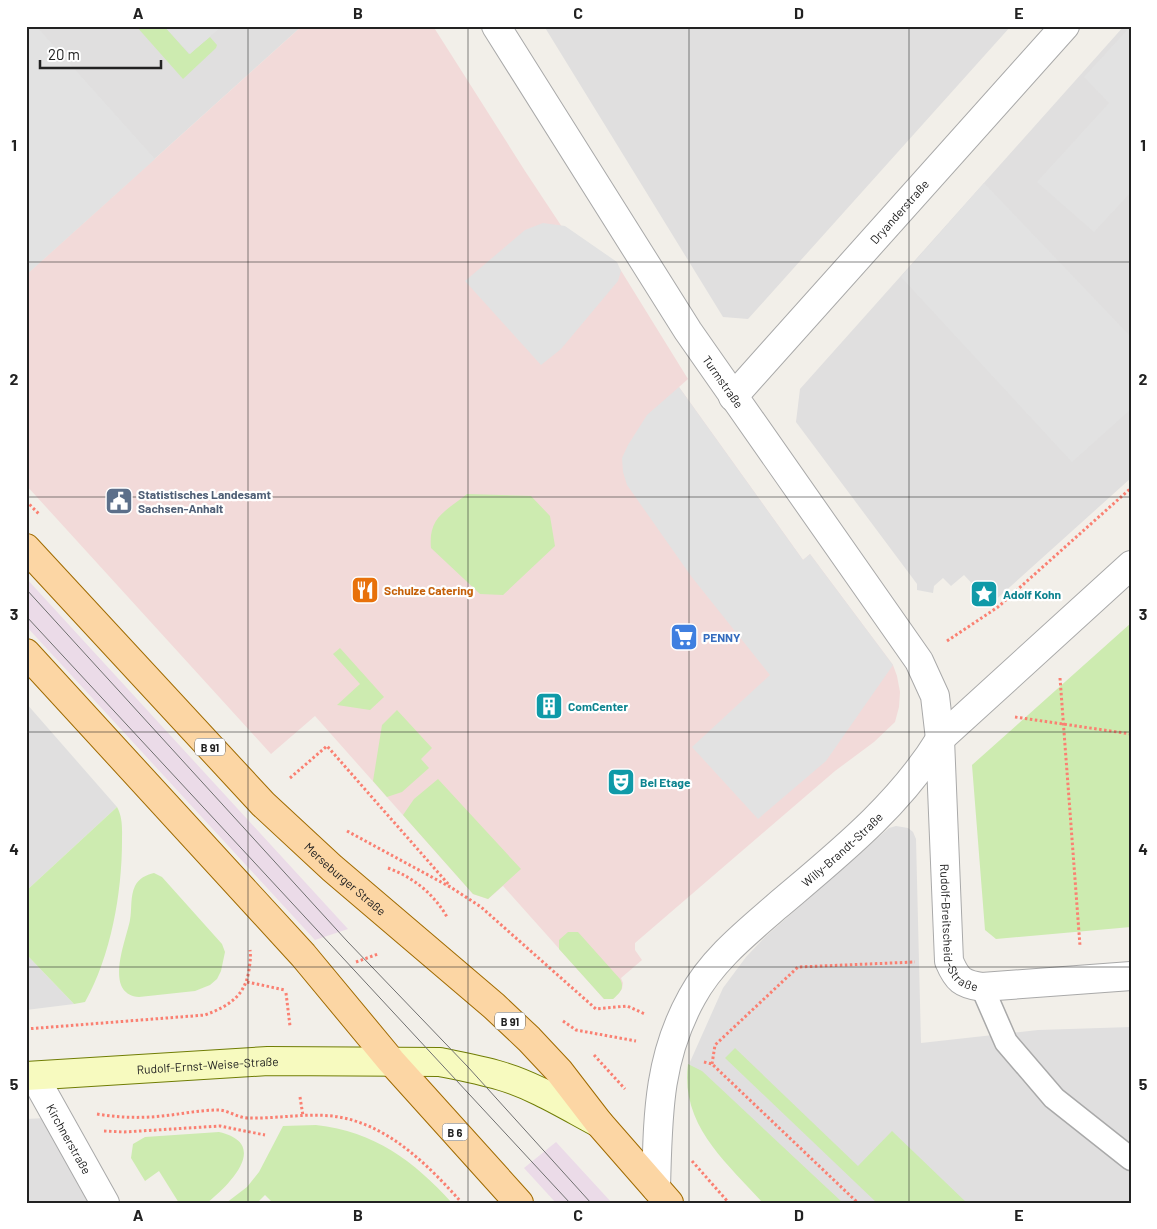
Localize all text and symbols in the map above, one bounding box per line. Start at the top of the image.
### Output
text: A [133,3,144,22]
text: B [353,3,363,22]
text: C [573,3,583,22]
text: D [794,3,804,22]
text: E [1014,3,1024,22]
scale bar [40,38,161,70]
text: 20 m [48,45,80,63]
text: 1 [11,135,17,154]
text: 1 [1140,135,1146,154]
street label: Dryanderstraße [867,177,931,246]
street label: Turmstraße [700,353,746,410]
text: 2 [10,369,19,388]
text: 2 [1139,369,1148,388]
public building icon: Statistisches Landesamt Sachsen-Anhalt [104,486,134,516]
place label: Statistisches Landesamt Sachsen-Anhalt [138,487,271,515]
restaurant icon: Schulze Catering [350,575,380,605]
place icon: Adolf Kohn [969,579,999,609]
place label: Schulze Catering [384,583,474,597]
place label: Adolf Kohn [1003,587,1061,601]
text: 3 [10,604,18,623]
text: 3 [1139,604,1147,623]
supermarket icon: PENNY [669,622,699,652]
place label: PENNY [703,630,741,644]
building icon: ComCenter [534,691,564,721]
place label: ComCenter [568,699,628,713]
road number: B 91 [195,739,225,756]
theatre icon: Bel Etage [606,767,636,797]
place label: Bel Etage [640,775,691,789]
street label: Willy-Brandt-Straße [799,809,885,889]
text: 4 [9,839,19,858]
street label: Merseburger Straße [302,839,389,918]
text: 4 [1138,839,1148,858]
street label: Rudolf-Breitscheid-Straße [938,864,979,993]
road number: B 91 [495,1012,525,1030]
street label: Rudolf-Ernst-Weise-Straße [136,1054,279,1076]
text: 5 [10,1074,19,1093]
text: 5 [1139,1074,1148,1093]
street label: Kirchnerstraße [44,1101,94,1176]
road number: B 6 [442,1124,468,1140]
text: A [133,1205,144,1224]
text: B [353,1205,363,1224]
text: C [573,1205,583,1224]
text: D [794,1205,804,1224]
text: E [1014,1205,1024,1224]

